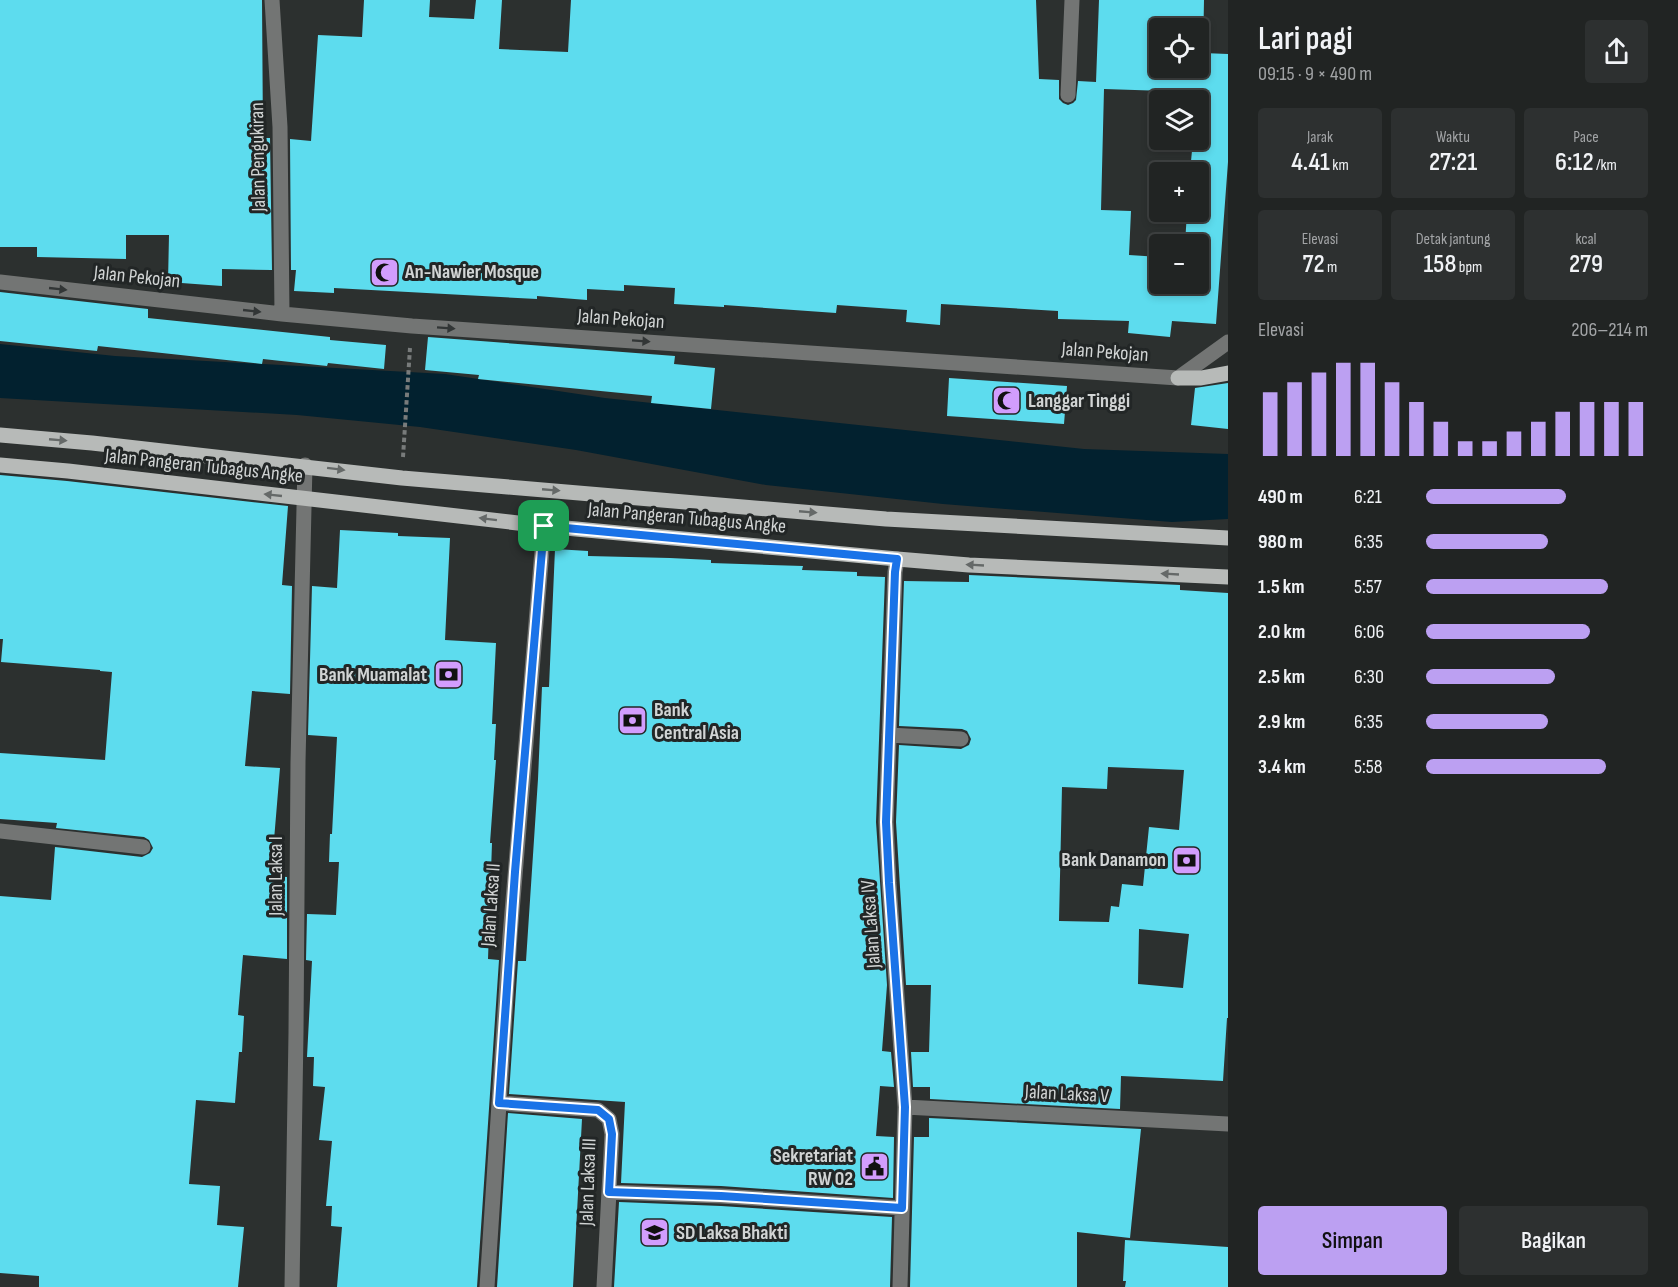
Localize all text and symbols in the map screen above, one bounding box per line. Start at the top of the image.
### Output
map controls [1149,18,1209,294]
button: locate [1149,18,1209,78]
text: Lari pagi [1258,19,1353,59]
button: share [1585,20,1648,83]
text: 09:15 · 9 × 490 m [1258,62,1372,86]
button: layers [1149,90,1209,150]
street label: Jalan Pengukiran [245,102,271,213]
text: Jarak [1307,128,1333,147]
text: Waktu [1436,128,1470,147]
text: Pace [1573,128,1599,147]
text: 4.41 [1291,147,1330,178]
text: 27:21 [1429,147,1477,178]
text: 6:12 [1555,147,1594,178]
text: km [1330,156,1349,175]
text: /km [1594,156,1617,175]
button: + [1149,162,1209,222]
text: Elevasi [1302,230,1338,249]
text: Detak jantung [1416,230,1490,249]
text: kcal [1575,230,1597,249]
button: − [1149,234,1209,294]
text: 72 [1303,249,1325,280]
text: 158 [1424,249,1456,280]
text: 279 [1569,249,1603,280]
mosque icon: An-Nawier Mosque [368,256,400,288]
text: m [1325,258,1337,277]
text: bpm [1456,258,1482,277]
street label: Jalan Pekojan [92,260,181,293]
place label: An-Nawier Mosque [404,260,539,284]
one-way arrow [49,284,68,294]
street label: Jalan Pekojan [576,304,665,334]
one-way arrow [242,306,261,316]
text: Elevasi [1258,318,1304,342]
text: 206–214 m [1571,318,1648,342]
one-way arrow [437,323,456,333]
one-way arrow [631,337,650,346]
street label: Jalan Pekojan [1060,337,1149,367]
mosque icon: Langgar Tinggi [991,385,1023,417]
place label: Langgar Tinggi [1028,389,1130,413]
one-way arrow [49,435,68,445]
street label: Jalan Pangeran Tubagus Angke [103,444,304,488]
one-way arrow [326,465,345,474]
one-way arrow [541,485,560,495]
text: 490 m [1258,485,1303,509]
text: 6:21 [1354,485,1382,509]
one-way arrow [264,490,283,499]
street label: Jalan Pangeran Tubagus Angke [586,497,787,539]
pin [518,500,569,551]
one-way arrow [798,507,817,517]
icon: arrive [527,509,560,542]
one-way arrow [478,514,497,524]
text: 980 m [1258,530,1303,554]
text: 6:35 [1354,530,1383,554]
one-way arrow [965,561,984,570]
one-way arrow [1160,570,1179,579]
text: 1.5 km [1258,575,1304,599]
text: 5:57 [1354,575,1382,599]
text: 2.0 km [1258,620,1305,644]
text: 6:06 [1354,620,1384,644]
bank icon: Bank Muamalat [432,659,464,691]
place label: Bank Muamalat [319,663,427,687]
text: 2.5 km [1258,665,1305,689]
text: 6:30 [1354,665,1384,689]
place label: Bank Central Asia [654,698,739,745]
bank icon: Bank Central Asia [617,705,649,737]
text: 2.9 km [1258,710,1305,734]
text: 6:35 [1354,710,1383,734]
text: 3.4 km [1258,755,1306,779]
text: 5:58 [1354,755,1383,779]
street label: Jalan Laksa I [264,836,288,917]
bank icon: Bank Danamon [1171,844,1203,876]
place label: Bank Danamon [1061,848,1166,872]
street label: Jalan Laksa II [476,863,506,948]
street label: Jalan Laksa IV [856,879,886,970]
street label: Jalan Laksa V [1023,1080,1110,1108]
street label: Jalan Laksa III [574,1138,602,1227]
place label: Sekretariat RW 02 [773,1144,853,1191]
public building icon: Sekretariat RW 02 [858,1151,890,1183]
button: Simpan [1258,1206,1447,1275]
button: Bagikan [1459,1206,1648,1275]
school or university icon: SD Laksa Bhakti [639,1217,671,1249]
place label: SD Laksa Bhakti [676,1221,788,1245]

